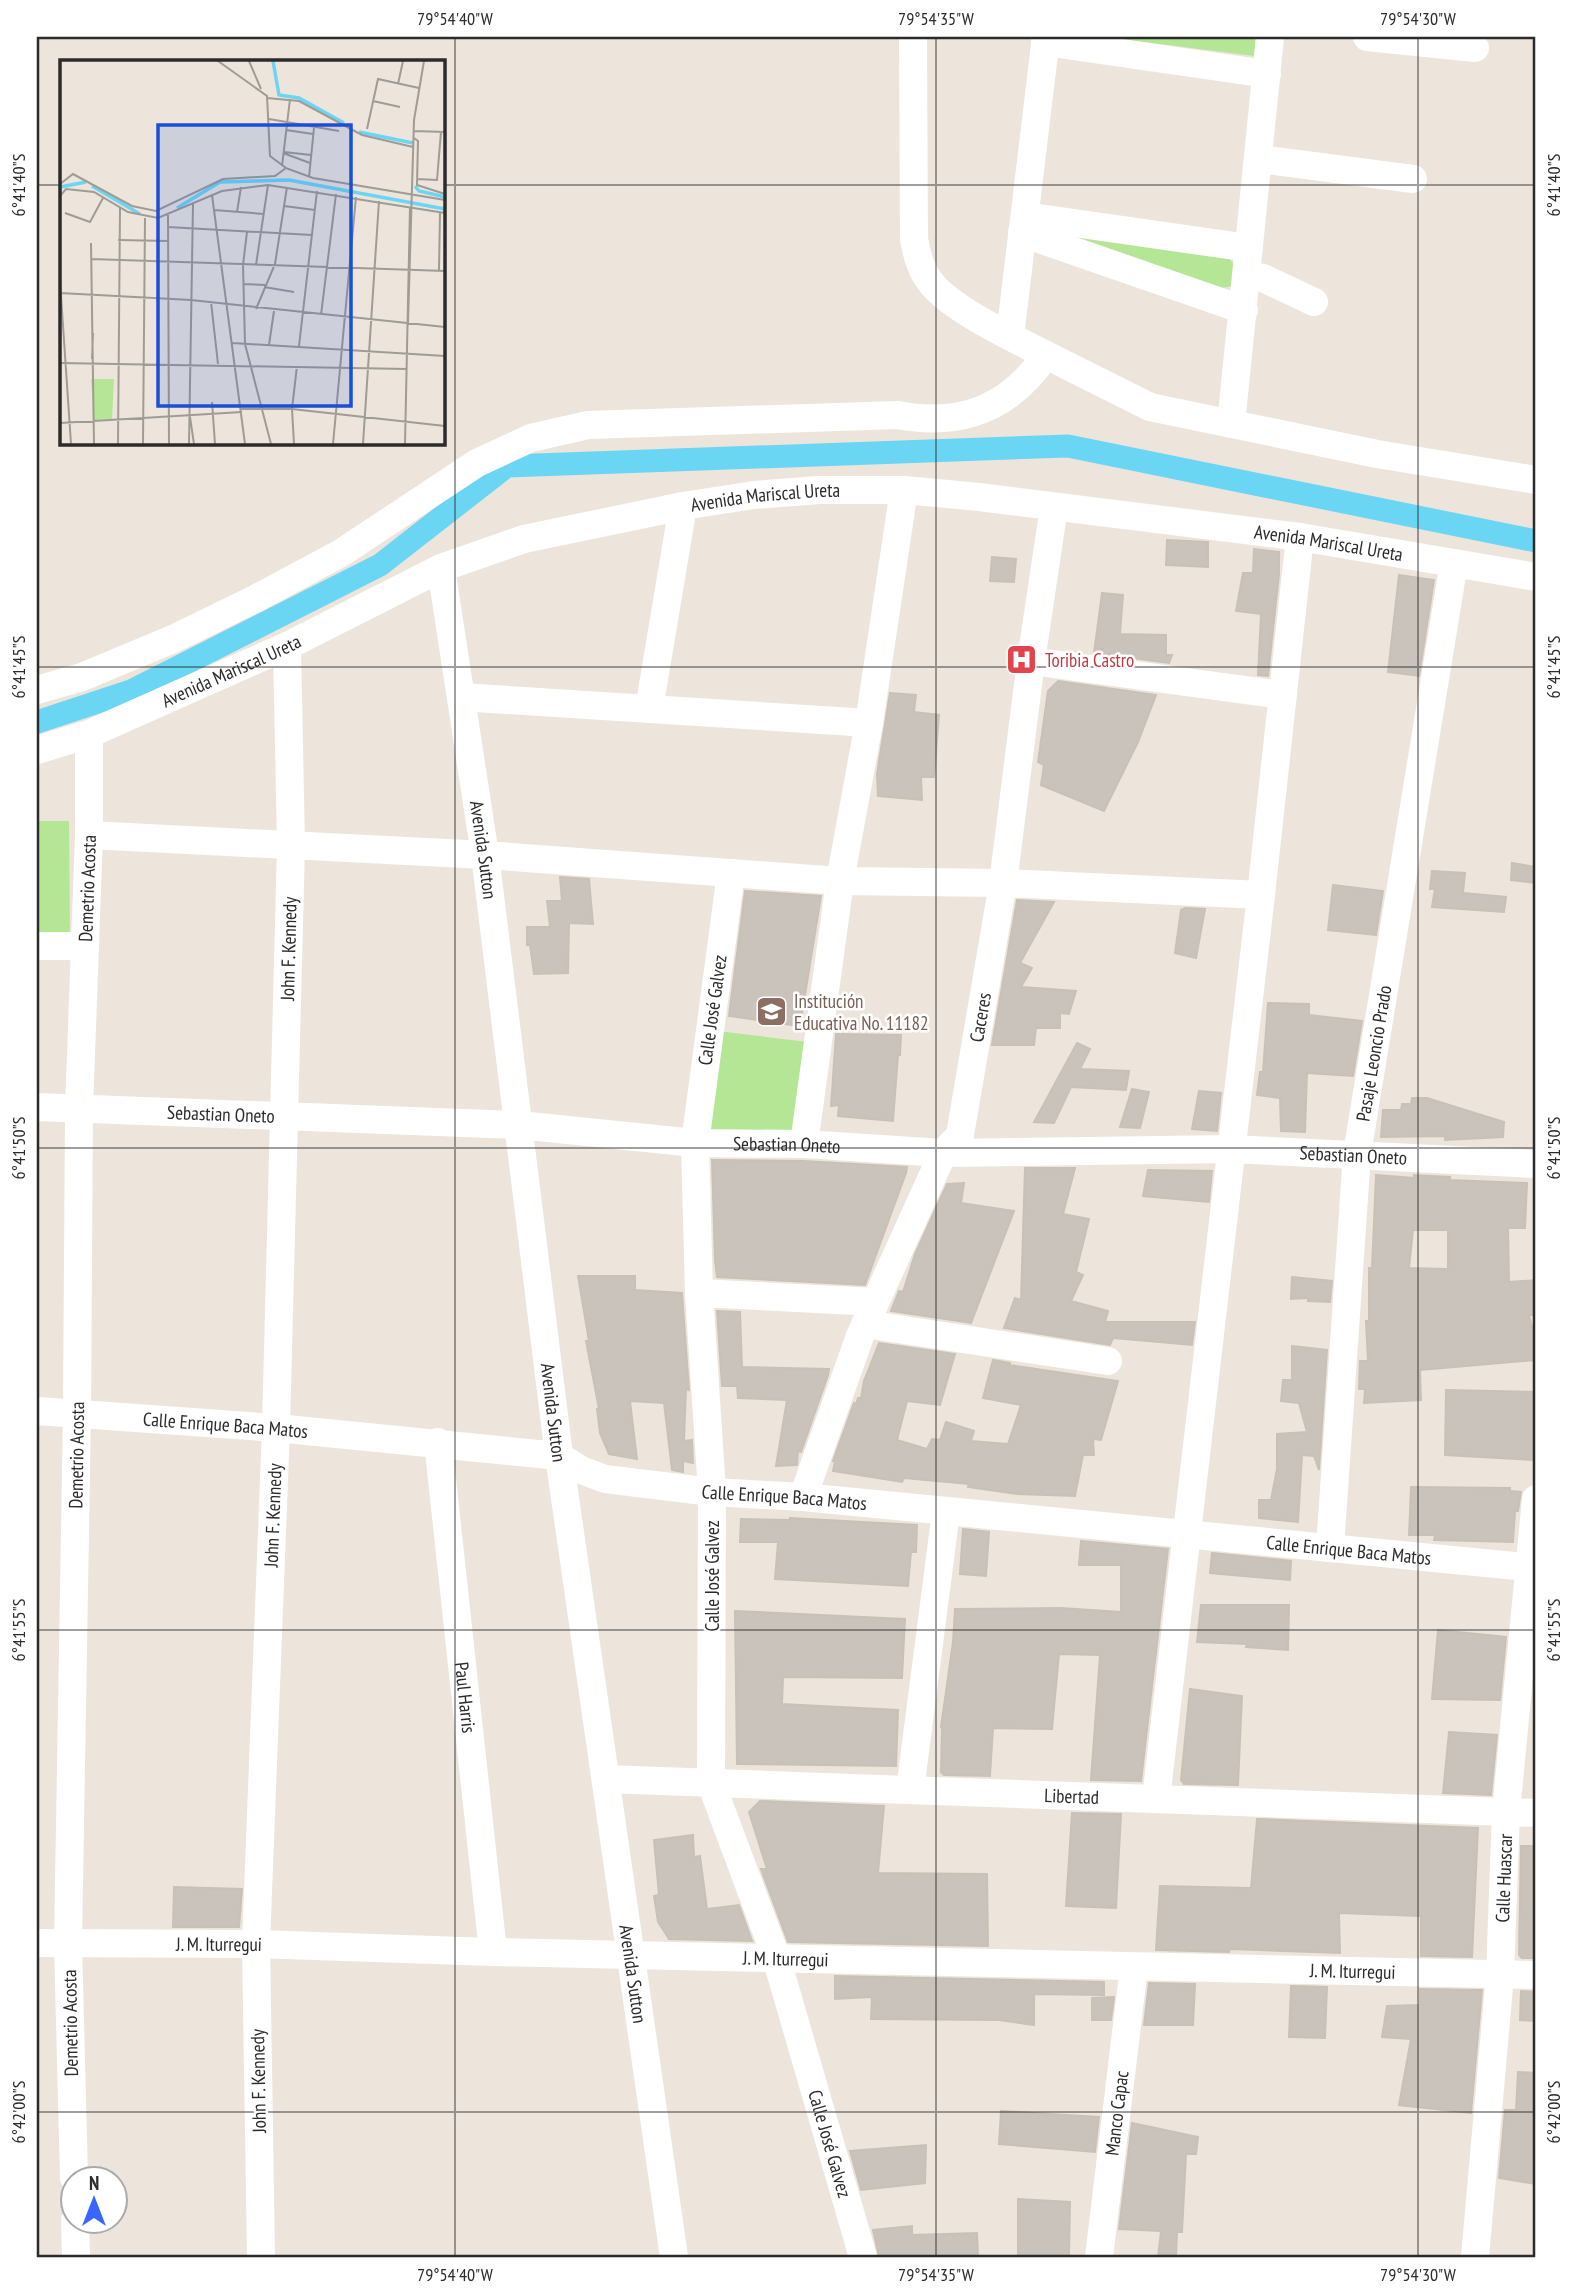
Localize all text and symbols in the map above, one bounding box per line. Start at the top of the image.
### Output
text: 79°54'40"W [417,7,493,30]
text: 79°54'35"W [898,7,974,30]
text: 79°54'30"W [1380,7,1456,30]
inset map [60,60,444,444]
text: 6°41'40"S [7,153,30,216]
text: 6°41'40"S [1542,153,1565,216]
street label: Avenida Mariscal Ureta [689,478,840,517]
street label: Avenida Mariscal Ureta [1253,519,1405,566]
street label: Avenida Mariscal Ureta [158,629,305,712]
text: 6°41'45"S [7,635,30,698]
text: 6°41'45"S [1542,635,1565,698]
hospital icon: Toribia Castro [1005,643,1039,677]
place label: Toribia Castro [1045,648,1134,672]
street label: Avenida Sutton [465,799,502,900]
street label: Demetrio Acosta [73,834,101,942]
street label: John F. Kennedy [275,895,302,1002]
street label: Calle José Galvez [692,953,732,1067]
street label: Pasaje Leoncio Prado [1351,983,1397,1123]
place label: Institución Educativa No. 11182 [794,989,929,1035]
street label: Caceres [964,991,996,1044]
school or university icon: Institución Educativa No. 11182 [754,995,788,1029]
street label: Sebastian Oneto [167,1100,275,1128]
text: 6°41'50"S [7,1116,30,1179]
text: 6°41'50"S [1542,1116,1565,1179]
street label: Sebastian Oneto [733,1131,841,1158]
street label: Sebastian Oneto [1299,1140,1408,1170]
street label: Avenida Sutton [536,1362,572,1463]
street label: Demetrio Acosta [63,1402,89,1509]
street label: Calle Enrique Baca Matos [142,1407,309,1443]
street label: John F. Kennedy [259,1462,287,1569]
street label: Calle Enrique Baca Matos [700,1479,868,1515]
street label: Calle José Galvez [700,1520,724,1632]
street label: Calle Enrique Baca Matos [1265,1530,1432,1570]
text: 6°41'55"S [7,1598,30,1661]
text: 6°41'55"S [1542,1598,1565,1661]
street label: Paul Harris [450,1661,481,1734]
street label: Libertad [1044,1783,1100,1809]
street label: Calle Huascar [1490,1833,1517,1923]
street label: Avenida Sutton [614,1923,652,2025]
street label: J. M. Iturregui [175,1932,262,1956]
street label: J. M. Iturregui [742,1945,829,1971]
street label: J. M. Iturregui [1309,1958,1396,1984]
street label: Demetrio Acosta [57,1969,83,2077]
street label: John F. Kennedy [245,2028,271,2134]
street label: Manco Capac [1099,2069,1133,2157]
text: 6°42'00"S [7,2080,30,2143]
text: 6°42'00"S [1542,2080,1565,2143]
street label: Calle José Galvez [803,2087,857,2201]
north arrow [60,2164,130,2234]
text: N [89,2171,99,2195]
text: 79°54'40"W [417,2263,493,2286]
text: 79°54'35"W [898,2263,974,2286]
text: 79°54'30"W [1380,2263,1456,2286]

